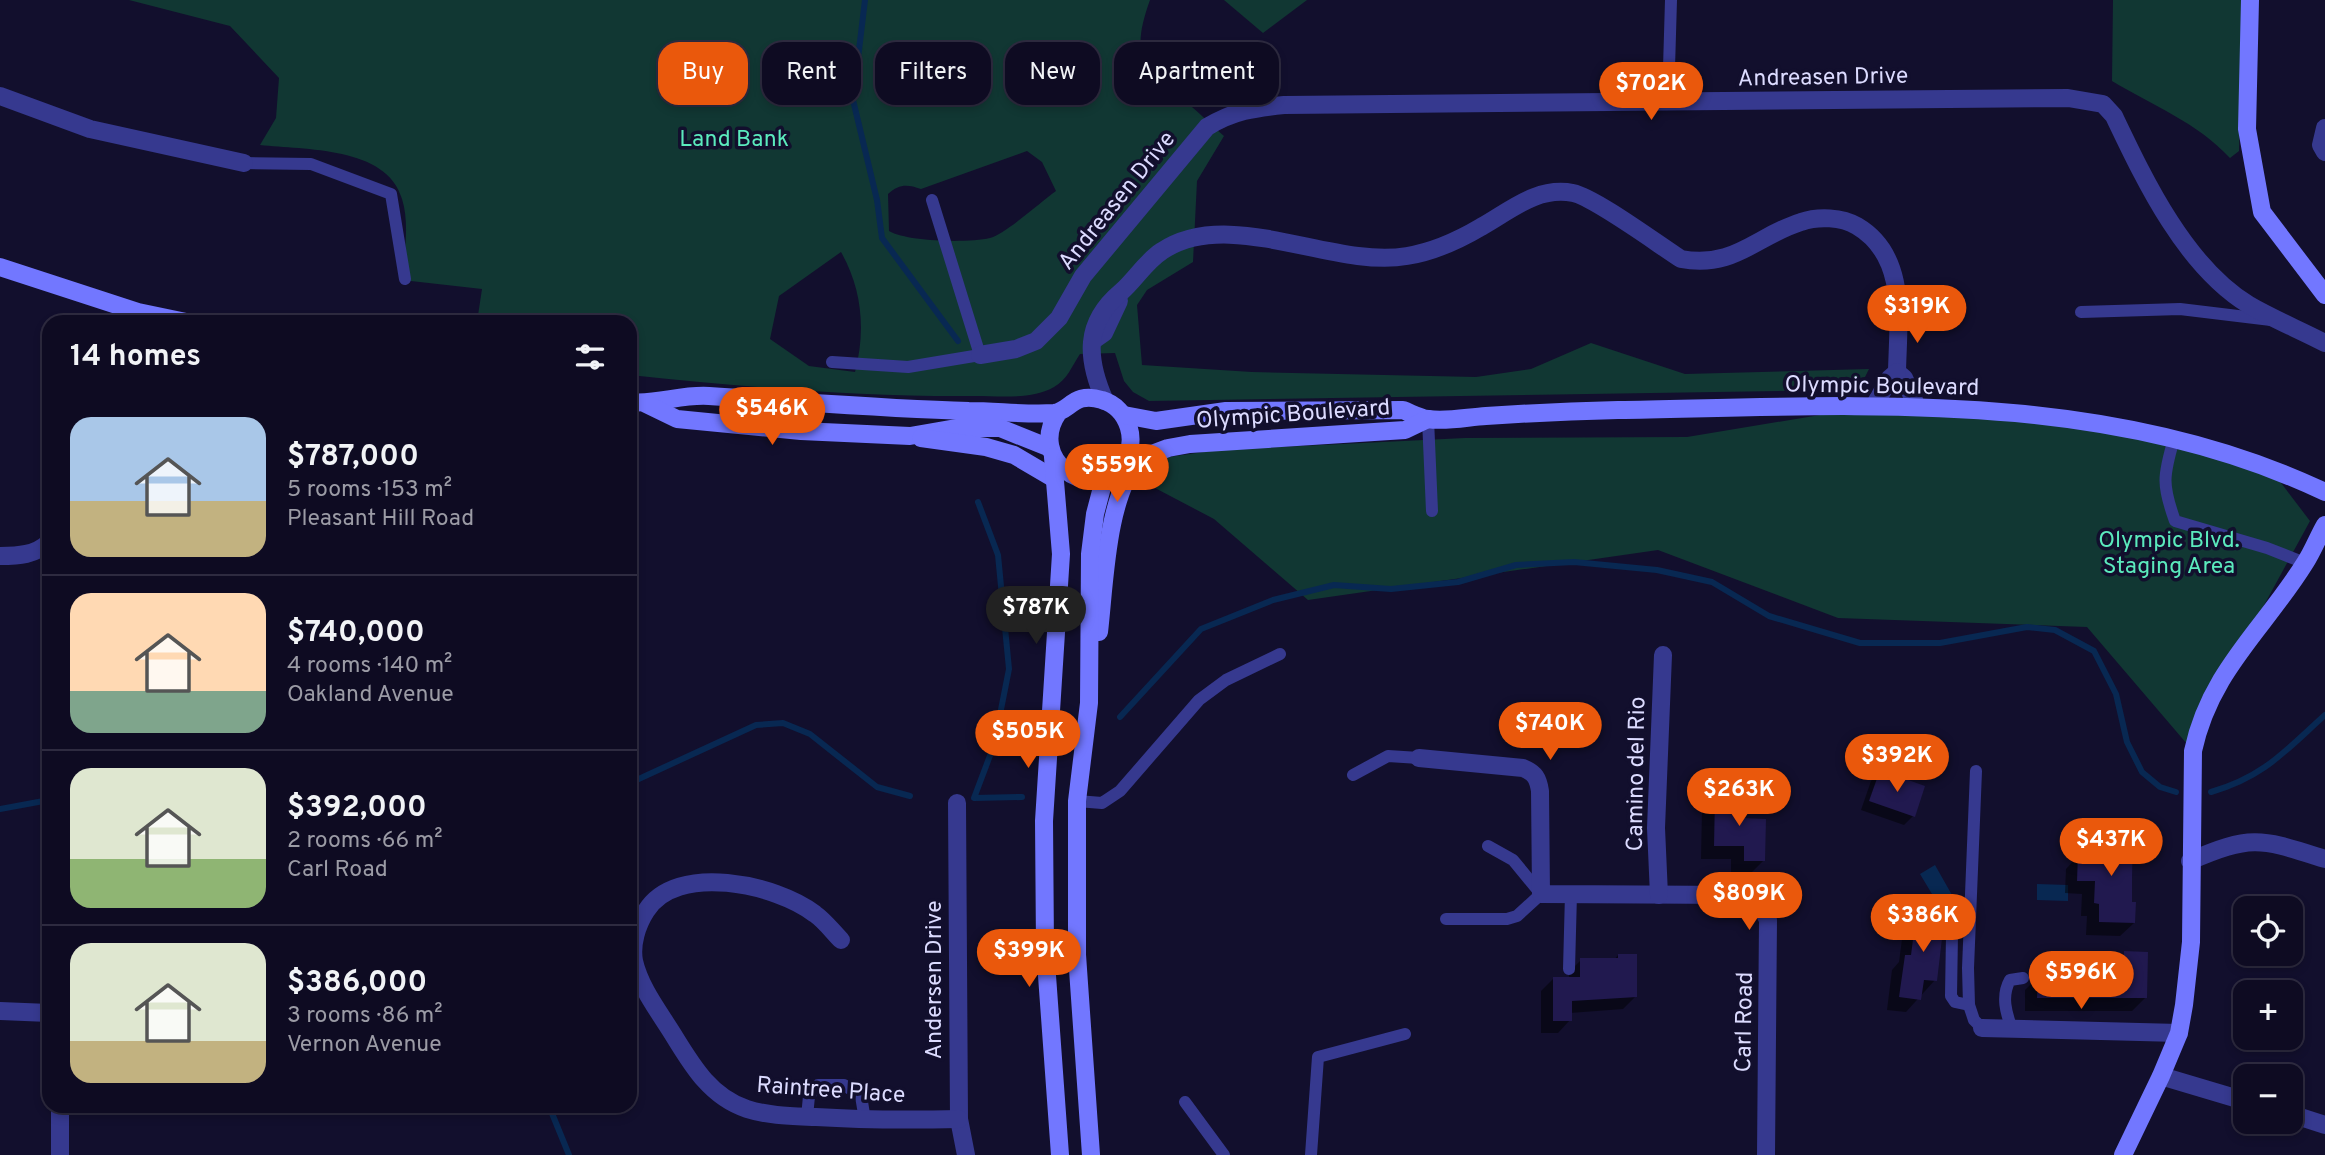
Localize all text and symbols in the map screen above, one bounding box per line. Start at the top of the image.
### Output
chip: Buy [658,42,748,105]
chip: Rent [762,42,861,105]
chip: Filters [875,42,991,105]
chip: New [1005,42,1100,105]
chip: Apartment [1114,42,1279,105]
pin: $702K [1602,62,1700,122]
street label: Andreasen Drive [1738,63,1909,94]
text: $702K [1615,70,1687,99]
park label: Land Bank [679,126,789,155]
street label: Andreasen Drive [1053,126,1183,277]
pin: $319K [1868,286,1966,345]
text: $319K [1883,293,1951,322]
icon: filters [571,338,609,376]
text: 14 homes [70,339,201,376]
street label: Olympic Boulevard [1784,371,1980,404]
pin: $546K [723,388,821,447]
street label: Olympic Boulevard [1195,394,1391,437]
text: $546K [735,395,809,424]
text: $787,000 [287,439,419,476]
pin: $559K [1068,444,1166,504]
icon: home [126,445,210,529]
text: $559K [1081,452,1153,481]
text: 5 rooms · 153 m² [287,476,452,505]
text: Pleasant Hill Road [287,505,474,534]
park label: Olympic Blvd. Staging Area [2098,527,2240,582]
pin: $787K [987,586,1085,646]
text: $787K [1002,594,1070,623]
text: $740,000 [287,615,425,652]
icon: home [126,621,210,705]
text: 4 rooms · 140 m² [287,652,452,681]
text: Oakland Avenue [287,681,454,710]
street label: Camino del Rio [1622,696,1653,852]
pin: $740K [1501,702,1599,762]
pin: $505K [979,710,1077,770]
text: $740K [1515,710,1585,739]
text: $505K [991,718,1065,747]
pin: $392K [1848,734,1946,794]
text: $392K [1861,742,1933,771]
pin: $263K [1690,768,1788,828]
text: $263K [1703,776,1775,805]
text: $392,000 [287,790,427,827]
icon: home [126,796,210,880]
pin: $437K [2062,818,2160,878]
text: $437K [2076,826,2146,855]
text: 2 rooms · 66 m² [287,827,443,856]
text: Carl Road [287,856,388,885]
pin: $809K [1700,872,1798,932]
text: $809K [1712,880,1786,909]
pin: $386K [1874,894,1972,954]
map controls [2233,896,2303,1134]
button: locate [2233,896,2303,966]
street label: Andersen Drive [921,900,950,1060]
text: $386K [1887,902,1959,931]
pin: $399K [980,930,1078,989]
text: $399K [993,937,1065,966]
pin: $596K [2032,951,2130,1011]
text: $596K [2045,959,2117,988]
text: $386,000 [287,965,427,1002]
icon: home [126,971,210,1055]
street label: Carl Road [1730,971,1761,1073]
button: + [2233,980,2303,1050]
text: 3 rooms · 86 m² [287,1002,443,1031]
text: Vernon Avenue [287,1031,442,1060]
button: − [2233,1064,2303,1134]
street label: Raintree Place [755,1072,906,1111]

